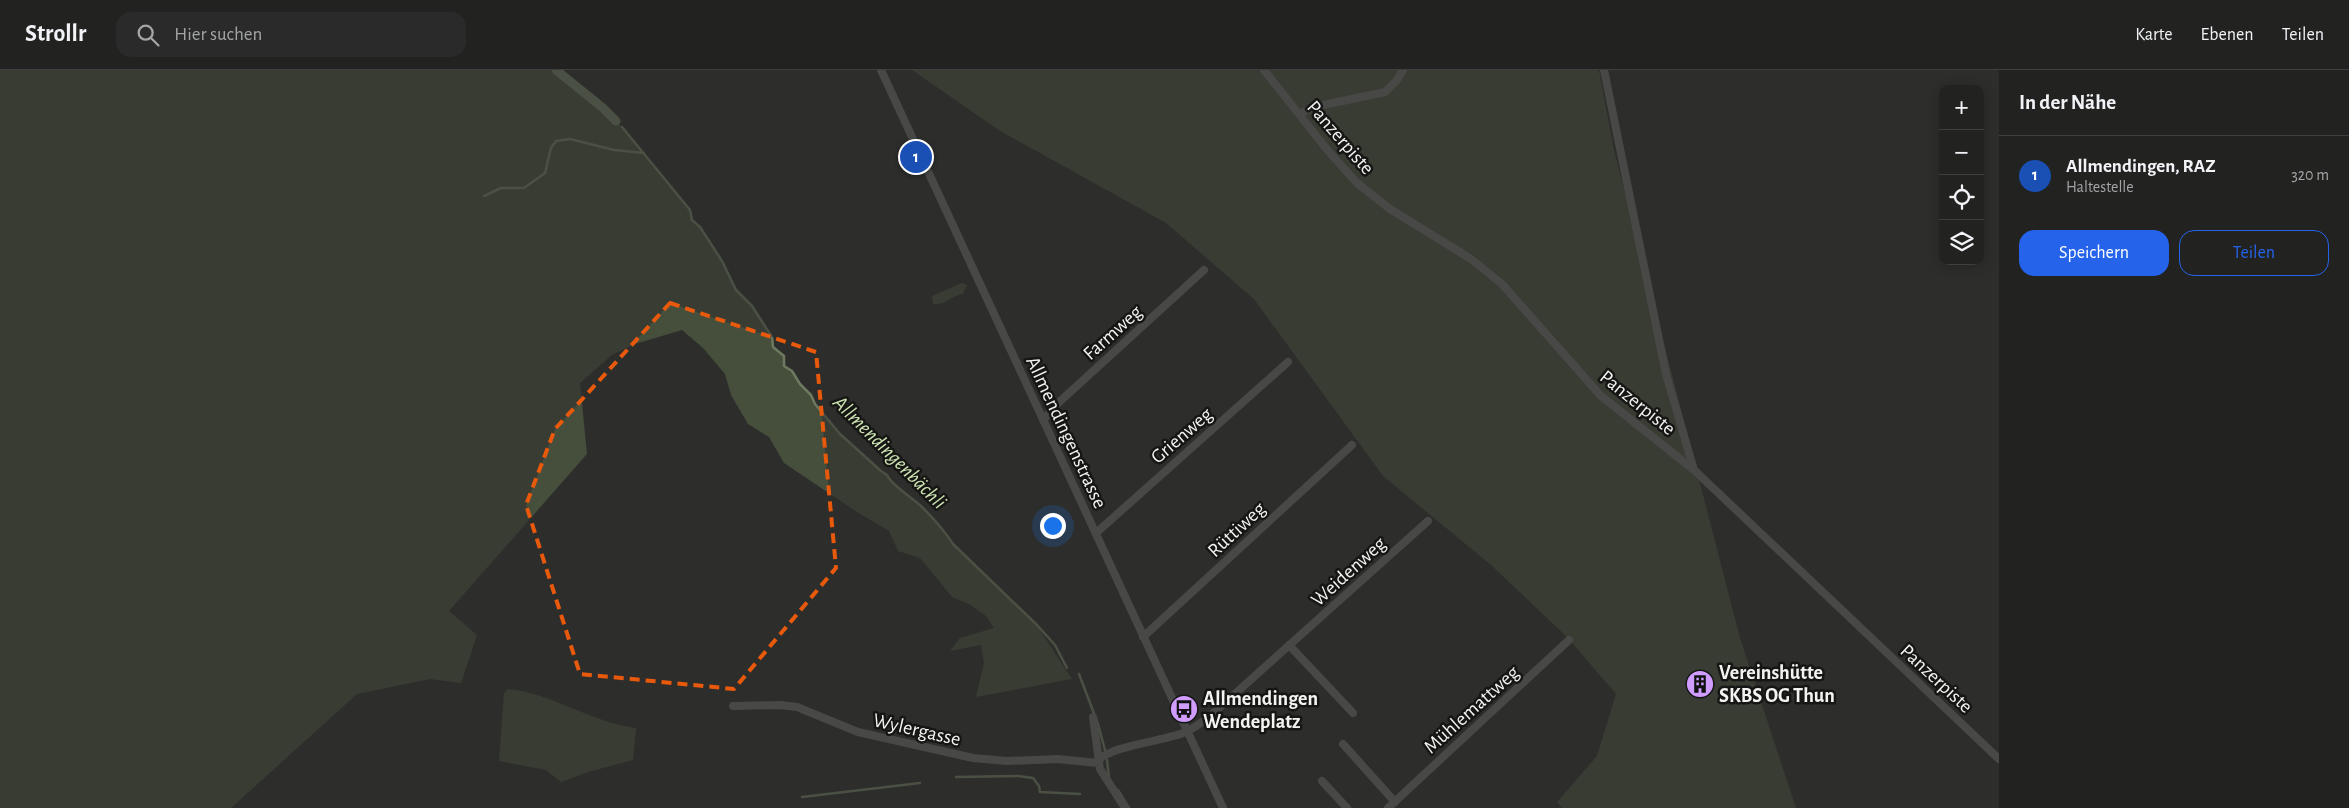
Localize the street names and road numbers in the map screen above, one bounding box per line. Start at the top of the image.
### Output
street label: Panzerpiste [1303,97,1378,178]
street label: Farmweg [1080,301,1146,364]
street label: Allmendingenstrasse [1022,353,1110,511]
street label: Panzerpiste [1596,366,1679,439]
street label: Grienweg [1147,404,1216,468]
street label: Rüttiweg [1204,498,1269,561]
street label: Weidenweg [1308,533,1390,610]
street label: Panzerpiste [1896,641,1976,717]
street label: Mühlemattweg [1420,662,1523,757]
street label: Wylergasse [871,710,963,750]

